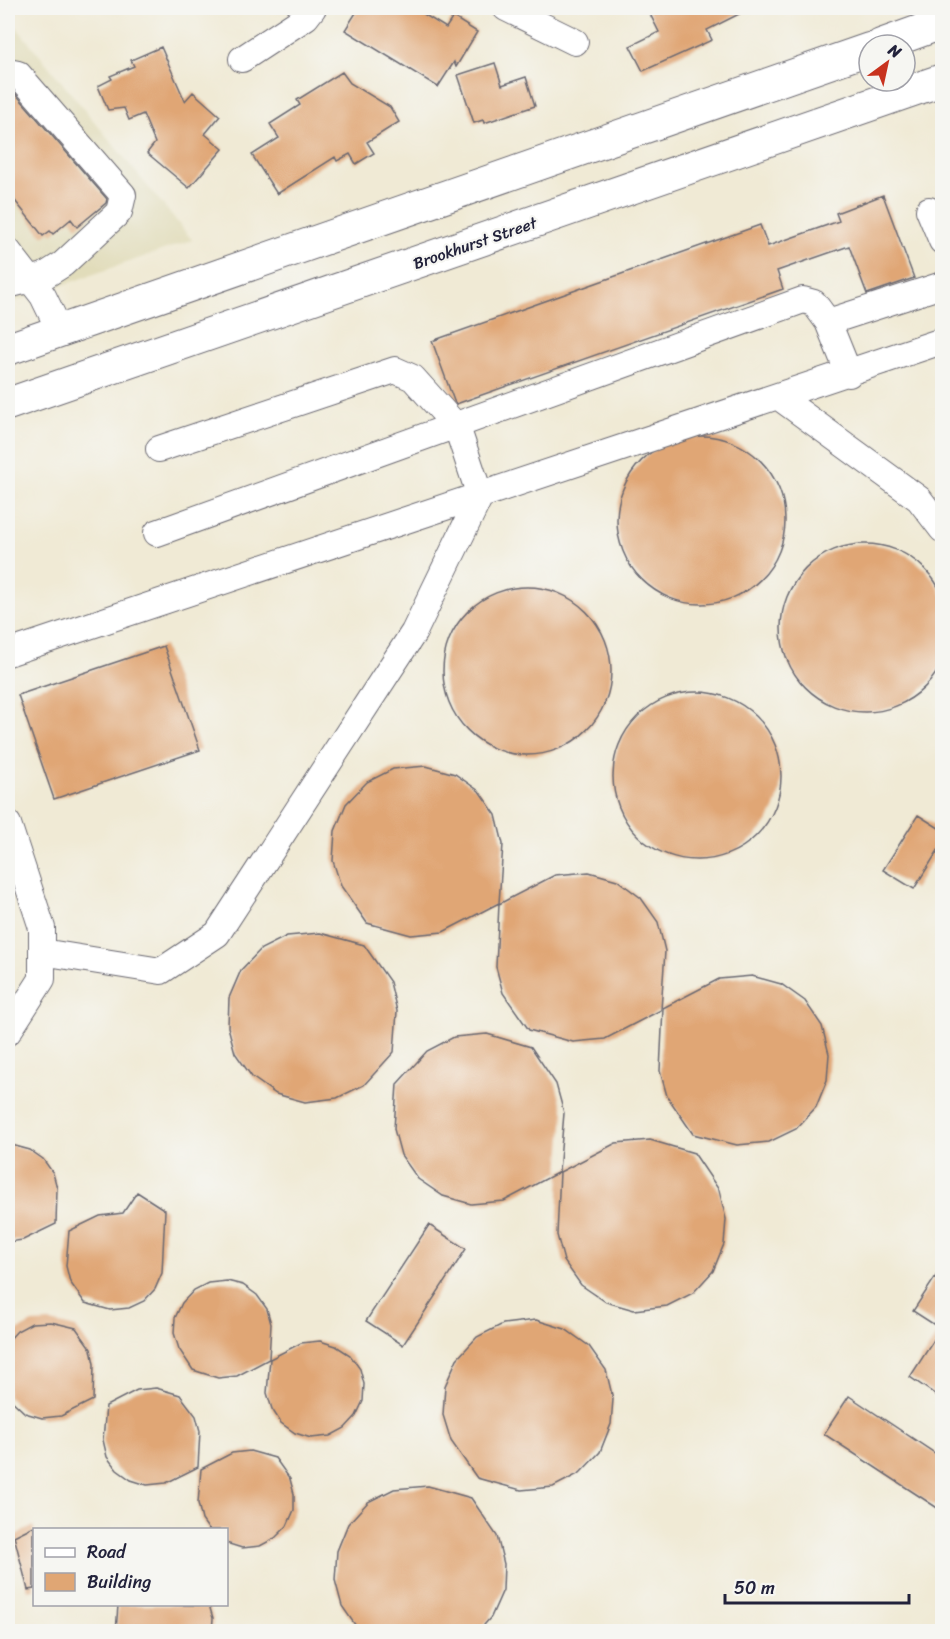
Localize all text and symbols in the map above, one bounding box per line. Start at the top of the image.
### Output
north arrow [857,33,917,93]
text: N [882,35,908,67]
street label: Brookhurst Street [409,208,541,278]
legend [33,1528,228,1606]
text: Road [87,1536,127,1568]
text: Building [87,1566,151,1598]
scale bar [725,1567,910,1605]
text: 50 m [734,1572,775,1604]

